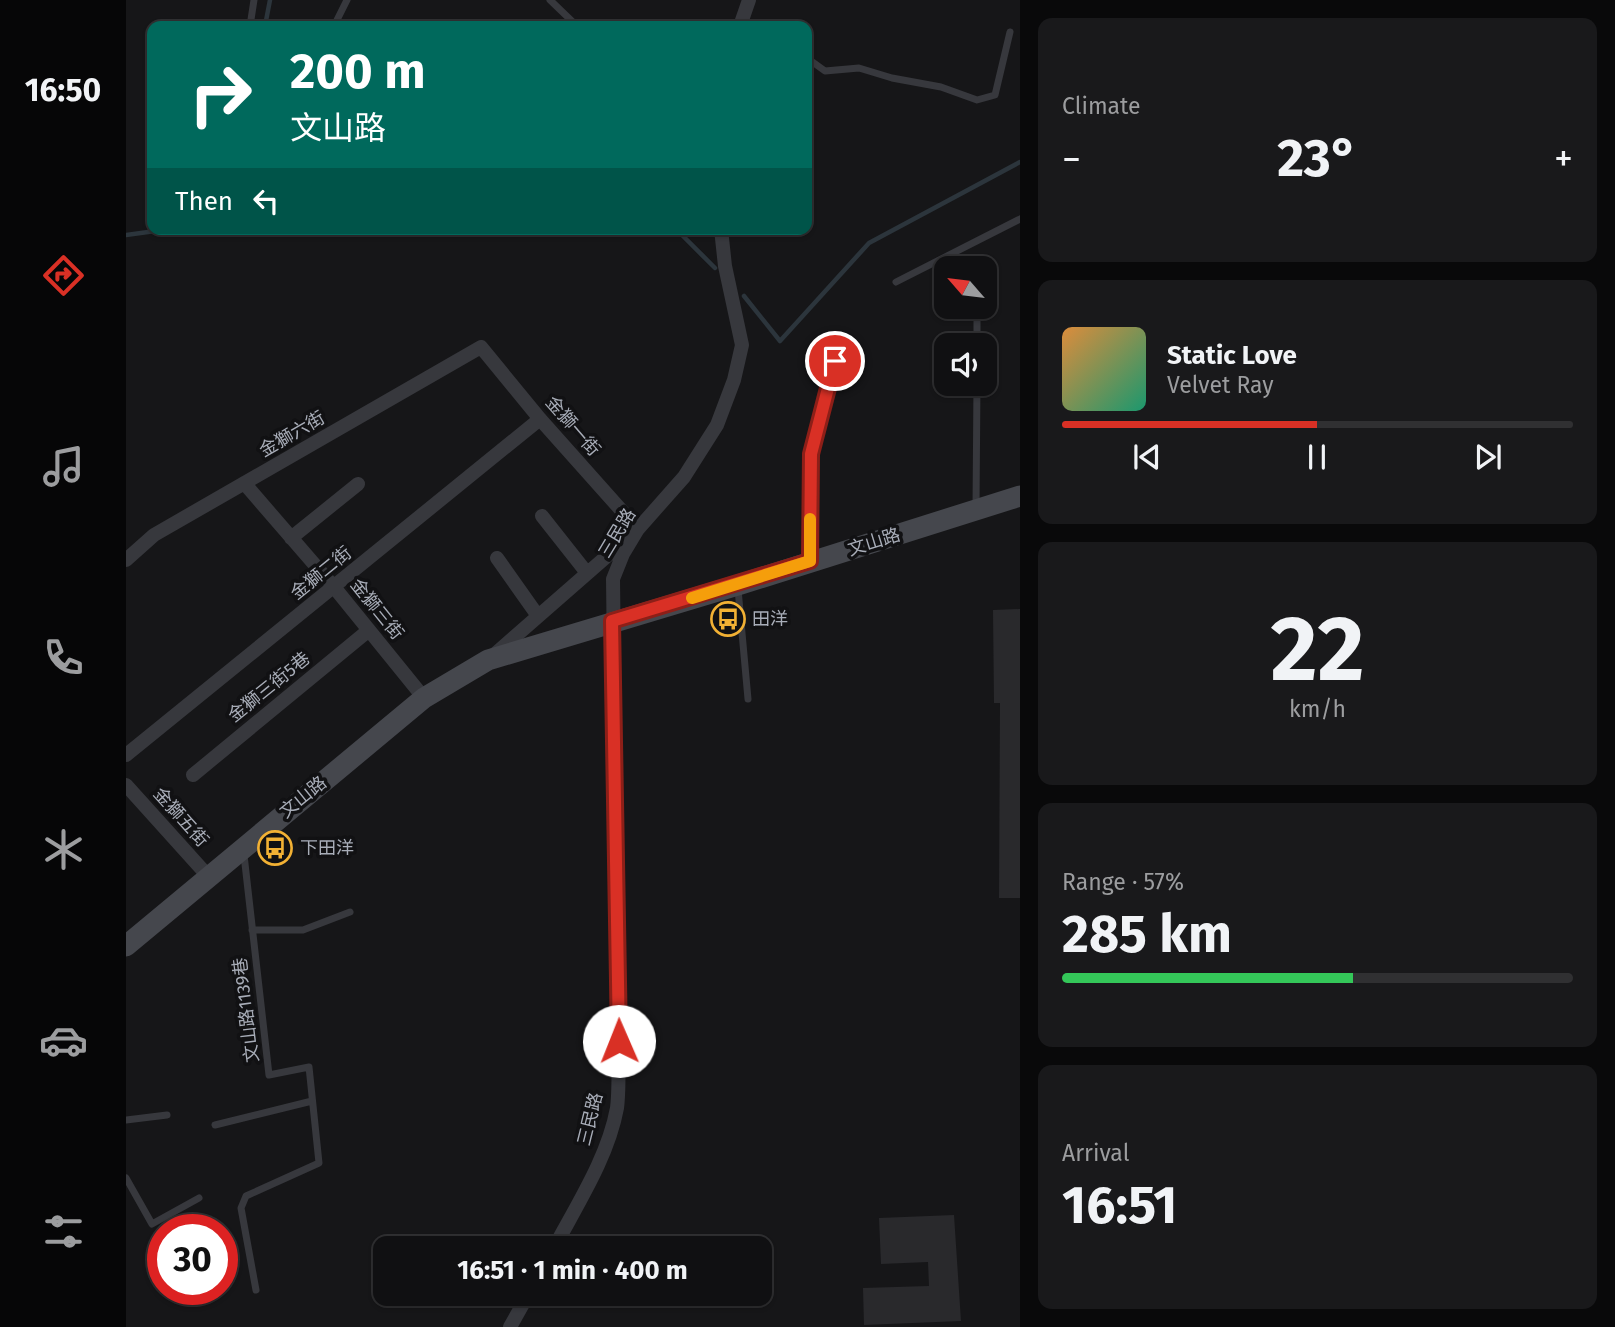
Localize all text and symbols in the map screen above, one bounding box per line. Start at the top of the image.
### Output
text: 200 m [290,42,426,101]
icon: right [175,49,266,140]
text: 16:50 [25,71,101,109]
text: Climate [1062,92,1141,120]
text: 文山路 [290,109,386,147]
text: 23° [1277,127,1358,190]
text: − [1062,136,1081,182]
text: + [1554,136,1573,182]
icon: left [247,182,285,220]
text: Then [175,186,233,217]
icon: directions [39,251,88,300]
north arrow [934,256,998,318]
map controls [934,256,997,396]
pin [805,331,865,391]
button: sound [934,333,997,396]
text: Static Love [1167,340,1297,371]
icon: arrive [816,342,854,380]
text: Velvet Ray [1167,371,1274,399]
street label: 金獅一街 [541,392,605,460]
street label: 金獅六街 [255,406,329,462]
icon: previous [1128,438,1166,476]
icon: pause [1298,438,1336,476]
icon: next [1469,438,1507,476]
icon: music [39,442,88,491]
street label: 三民路 [594,504,640,562]
street label: 文山路 [845,524,903,560]
street label: 金獅二街 [286,542,356,604]
street label: 金獅三街 [346,574,408,644]
text: 22 [1270,595,1365,704]
bus stop icon: 田洋 [709,600,747,638]
place label: 田洋 [752,608,788,630]
icon: phone [39,633,88,682]
street label: 金獅三街5巷 [224,647,314,727]
text: km/h [1289,695,1346,723]
street label: 文山路 [275,771,331,823]
street label: 金獅五街 [149,783,213,851]
icon: climate [39,825,88,874]
bus stop icon: 下田洋 [256,829,294,867]
place label: 下田洋 [300,837,354,859]
text: Range · 57% [1062,868,1184,896]
text: 285 km [1062,903,1232,966]
street label: 文山路1139巷 [229,956,263,1064]
position arrow [582,1004,656,1078]
icon: car [39,1016,88,1065]
street label: 三民路 [573,1090,607,1148]
text: Arrival [1062,1139,1129,1167]
text: 16:51 [1062,1174,1177,1237]
icon: filters [39,1207,88,1256]
speed limit sign: 30 [147,1214,238,1305]
text: 16:51 · 1 min · 400 m [457,1255,688,1286]

